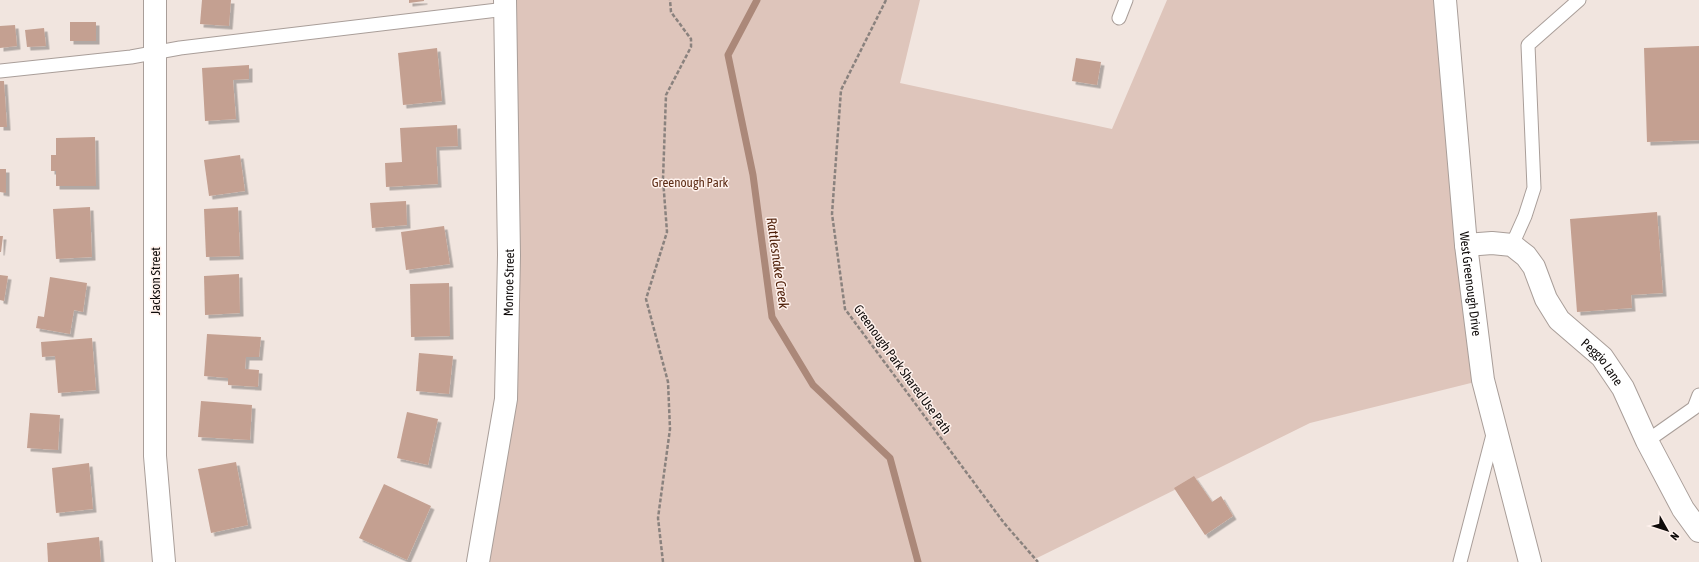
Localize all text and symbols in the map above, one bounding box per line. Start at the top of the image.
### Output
park label: Greenough Park [652,175,729,190]
water label: Rattlesnake Creek [764,216,792,311]
street label: West Greenough Drive [1457,231,1484,337]
street label: Jackson Street [148,247,163,315]
street label: Monroe Street [501,248,517,316]
street label: Greenough Park Shared Use Path [851,302,954,437]
street label: Peggio Lane [1578,335,1626,388]
north arrow [1647,510,1687,550]
text: N [1668,530,1681,543]

